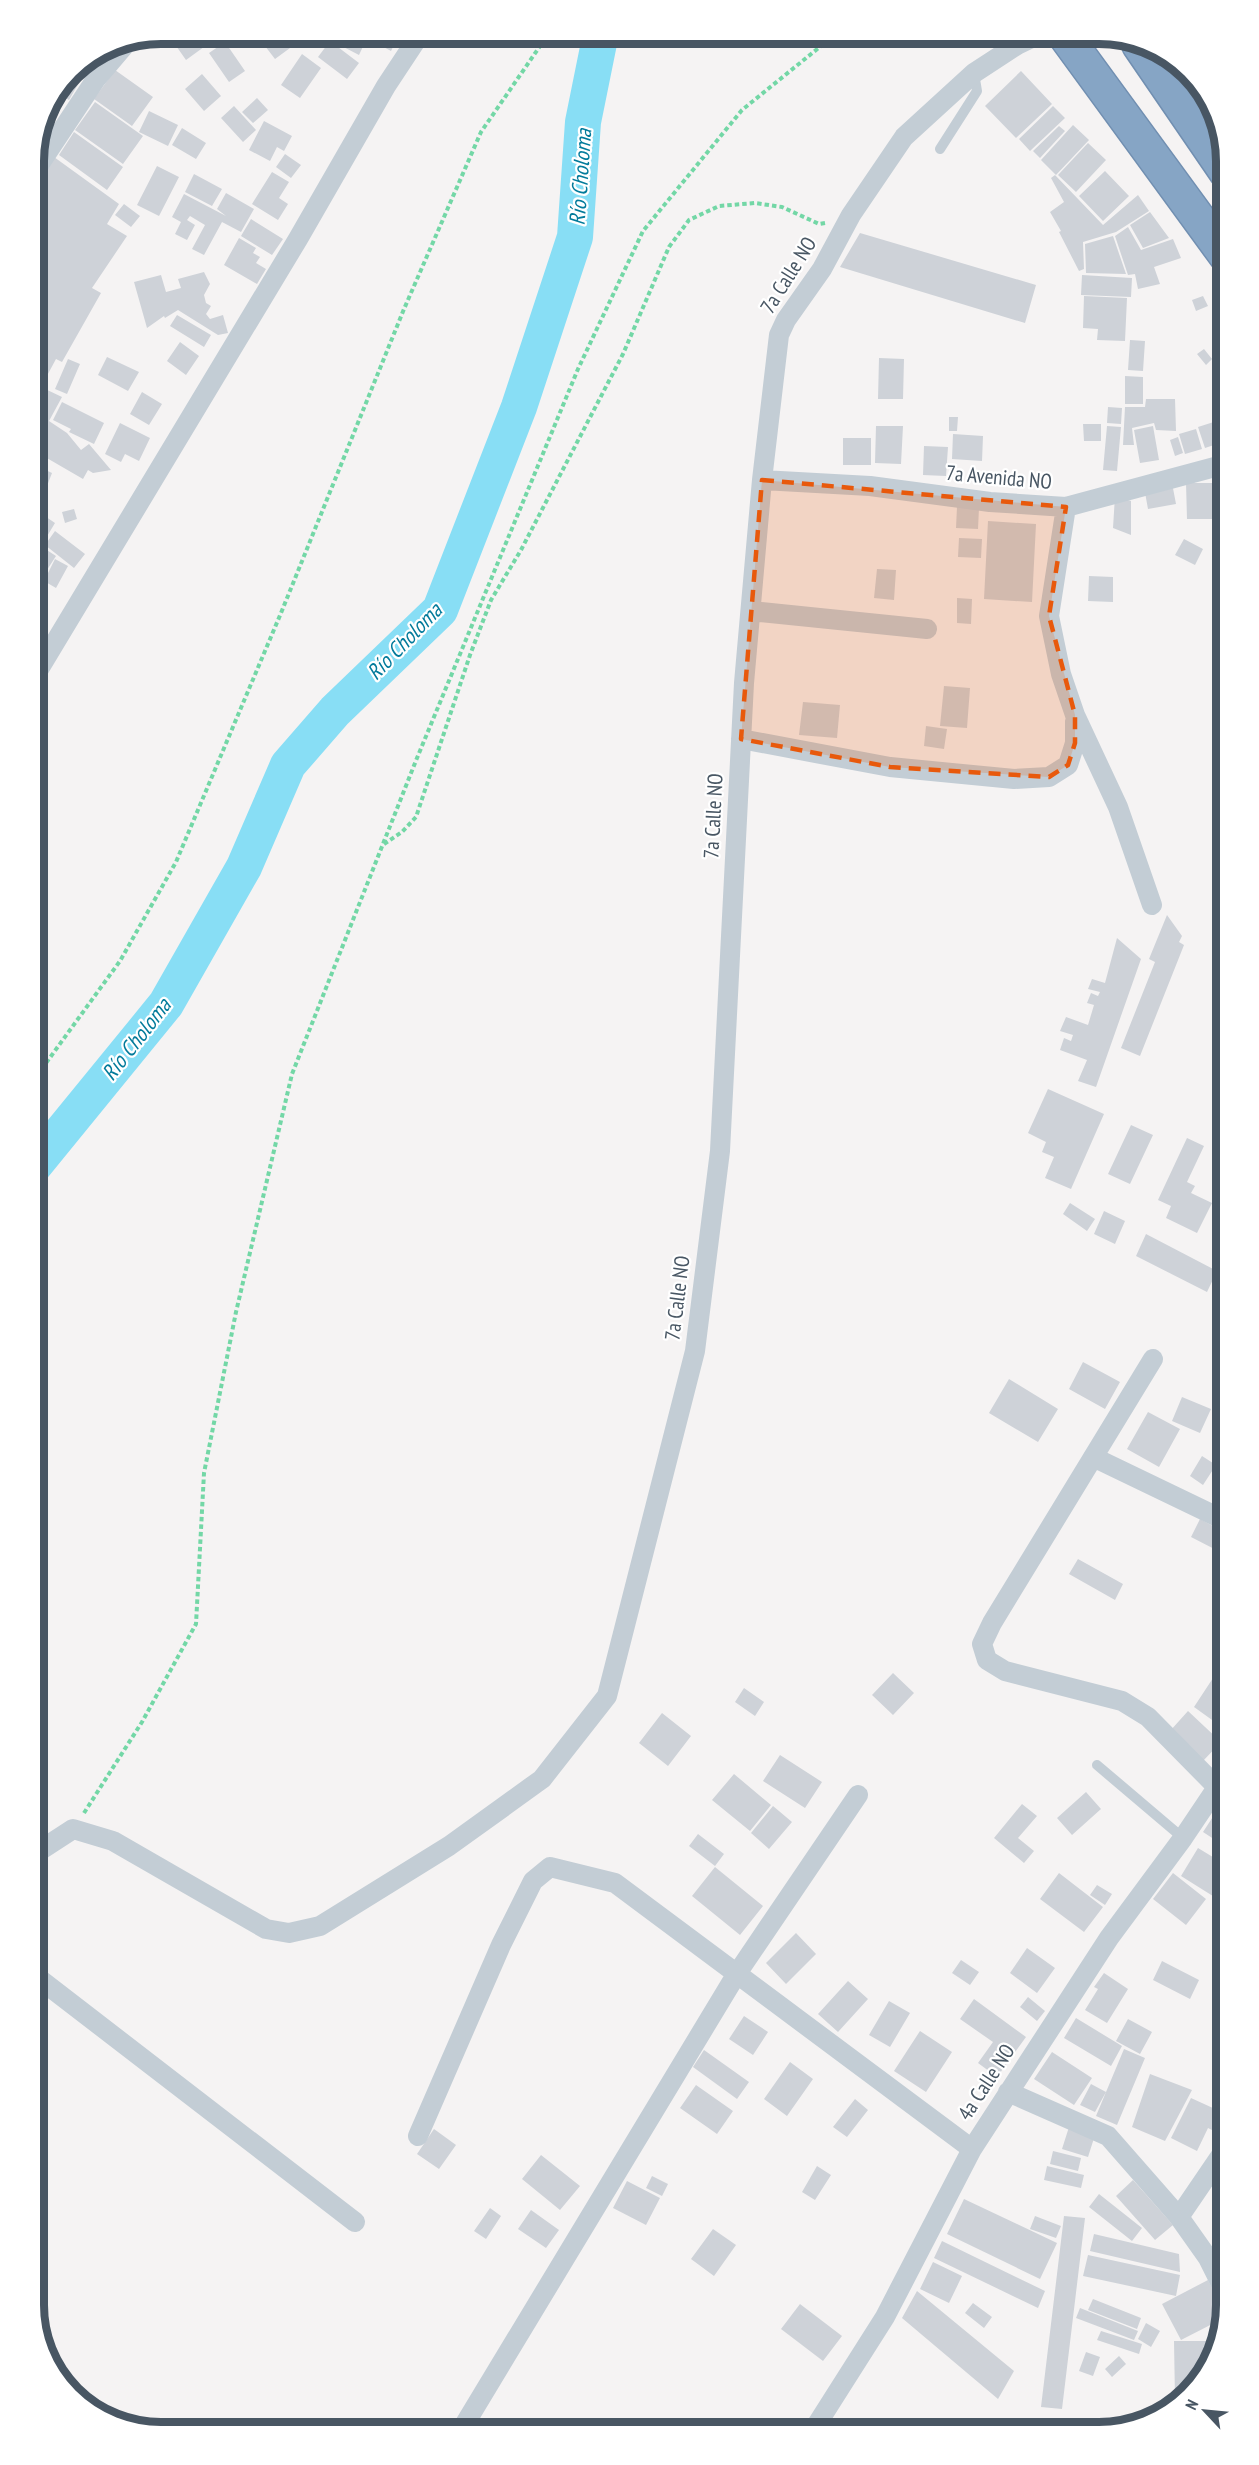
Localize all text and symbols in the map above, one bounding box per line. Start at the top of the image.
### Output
water label: Río Choloma [563,127,597,226]
street label: 7a Calle NO [754,232,822,318]
street label: 7a Avenida NO [945,459,1053,495]
water label: Río Choloma [360,596,448,685]
street label: 7a Calle NO [697,773,729,859]
water label: Río Choloma [95,991,177,1086]
street label: 7a Calle NO [658,1254,696,1342]
street label: 4a Calle NO [951,2039,1021,2125]
north arrow [1175,2381,1235,2441]
text: N [1181,2396,1202,2413]

